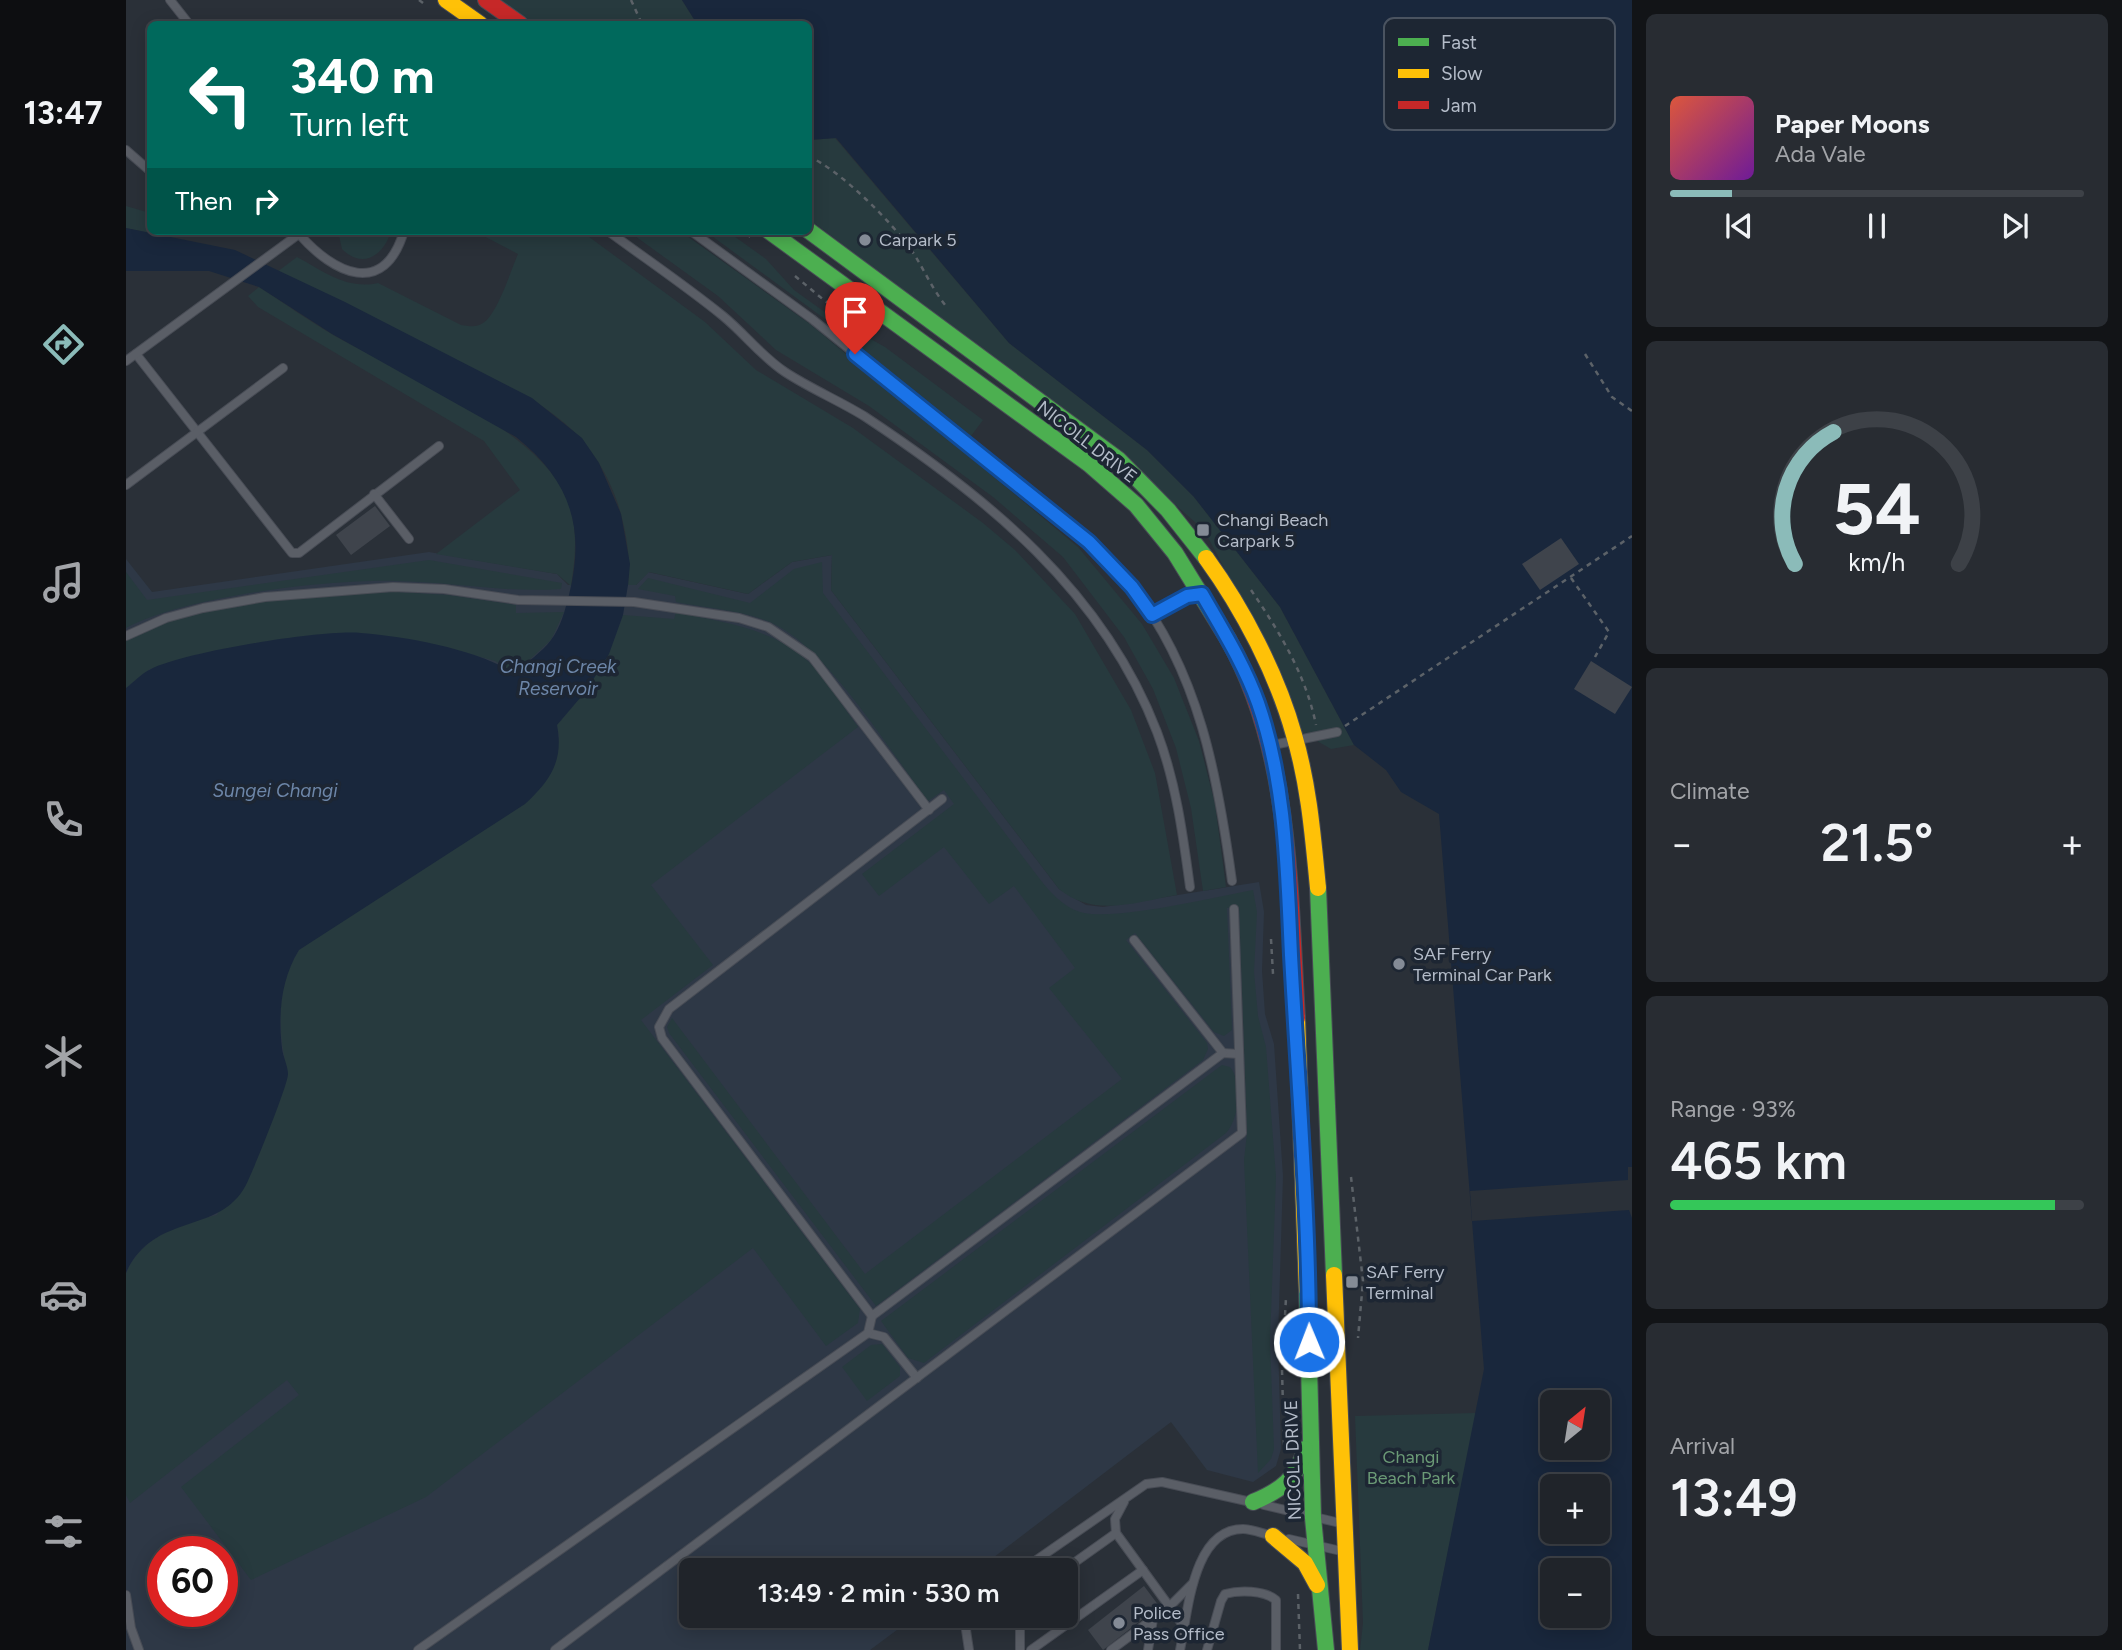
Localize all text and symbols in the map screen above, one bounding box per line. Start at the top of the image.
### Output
legend [1384,18,1615,130]
text: Fast [1441,31,1477,54]
text: 340 m [290,46,434,105]
icon: left [175,49,266,140]
text: Slow [1441,62,1483,85]
text: 13:47 [24,94,102,132]
text: Jam [1441,94,1477,117]
text: Turn left [290,106,409,144]
text: Paper Moons [1775,108,1930,140]
text: Ada Vale [1775,140,1866,168]
icon: right [247,182,285,220]
text: Then [175,185,233,217]
icon: previous [1720,207,1758,245]
icon: pause [1858,207,1896,245]
icon: next [1996,207,2034,245]
place label: Carpark 5 [879,229,957,251]
marker: Carpark 5 [857,232,873,248]
pin [825,282,885,354]
icon: arrive [836,293,874,331]
icon: directions [39,320,88,369]
street label: NICOLL DRIVE [1033,396,1141,488]
text: 54 [1833,465,1921,552]
place label: Changi Beach Carpark 5 [1217,509,1328,552]
marker: Changi Beach Carpark 5 [1195,522,1211,538]
text: km/h [1848,547,1906,577]
icon: music [39,558,88,607]
water label: Changi Creek Reservoir [500,655,617,700]
text: Climate [1670,777,1749,805]
water label: Sungei Changi [212,779,338,802]
icon: phone [39,795,88,844]
text: 21.5° [1820,812,1934,874]
text: − [1670,821,1694,867]
text: + [2060,821,2084,867]
place label: SAF Ferry Terminal Car Park [1413,943,1552,986]
marker: SAF Ferry Terminal Car Park [1391,956,1407,972]
icon: climate [39,1032,88,1081]
text: Range · 93% [1670,1095,1796,1123]
text: 465 km [1670,1130,1847,1192]
place label: SAF Ferry Terminal [1366,1261,1445,1304]
icon: car [39,1270,88,1319]
marker: SAF Ferry Terminal [1344,1274,1360,1290]
position arrow [1272,1305,1346,1379]
north arrow [1540,1390,1610,1460]
map controls [1540,1390,1610,1628]
street label: NICOLL DRIVE [1280,1399,1306,1521]
text: Arrival [1670,1432,1735,1460]
park label: Changi Beach Park [1367,1446,1455,1489]
text: 13:49 [1670,1467,1798,1529]
button: + [1540,1474,1610,1544]
icon: filters [39,1507,88,1556]
speed limit sign: 60 [147,1536,238,1627]
button: − [1540,1558,1610,1628]
text: 13:49 · 2 min · 530 m [758,1577,999,1609]
place label: Police Pass Office [1133,1602,1225,1645]
marker: Police Pass Office [1111,1615,1127,1631]

